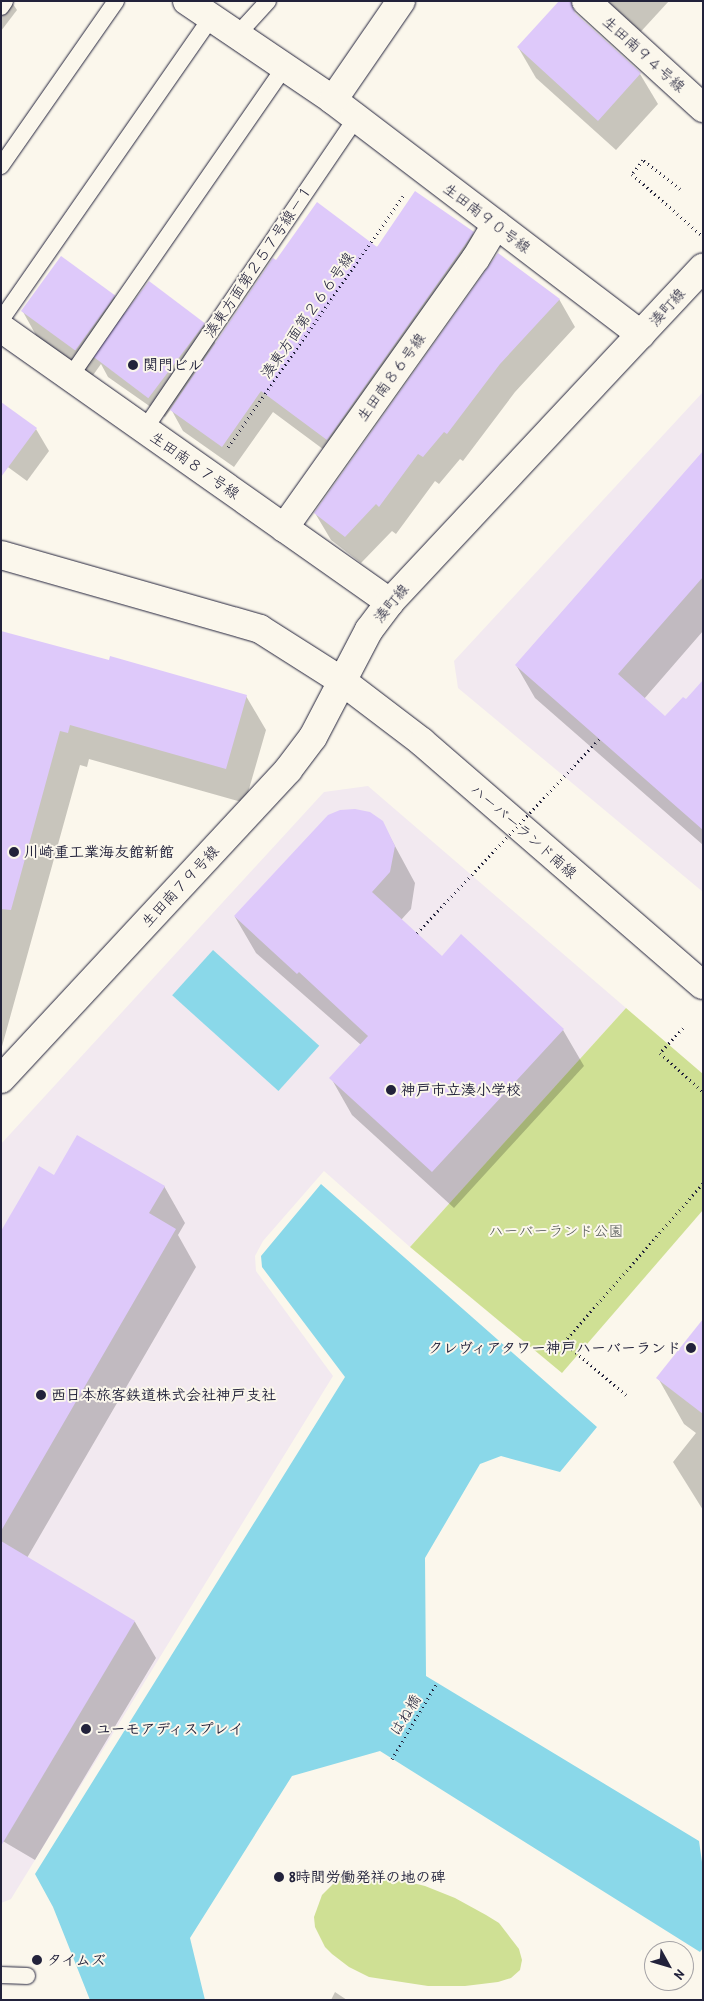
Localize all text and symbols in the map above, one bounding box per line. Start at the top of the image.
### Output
street label: 生田南９４号線 [599,12,689,96]
street label: 生田南９０号線 [440,179,534,257]
street label: 湊東方面第２５７号線－１ [200,181,316,341]
street label: 湊東方面第２６６号線 [257,248,357,382]
street label: 湊町線 [645,284,689,330]
street label: 生田南８６号線 [353,329,429,425]
place label: 関門ビル [143,356,203,374]
marker: 関門ビル [127,359,139,371]
street label: 生田南８７号線 [147,428,243,502]
street label: 湊町線 [370,580,412,626]
street label: ハーバーランド南線 [467,780,581,882]
street label: 生田南７９号線 [138,841,222,931]
place label: 川崎重工業海友館新館 [24,843,174,861]
marker: 川崎重工業海友館新館 [8,846,20,858]
place label: 神戸市立湊小学校 [401,1081,521,1099]
marker: 神戸市立湊小学校 [385,1084,397,1096]
park label: ハーバーランド公園 [489,1222,623,1240]
place label: クレヴィアタワー神戸ハーバーランド [426,1339,681,1357]
marker: クレヴィアタワー神戸ハーバーランド [685,1342,697,1354]
place label: 西日本旅客鉄道株式会社神戸支社 [51,1386,276,1404]
marker: 西日本旅客鉄道株式会社神戸支社 [35,1389,47,1401]
street label: はね橋 [386,1691,424,1739]
place label: ユーモアディスプレイ [96,1720,245,1738]
marker: ユーモアディスプレイ [80,1723,92,1735]
place label: 8時間労働発祥の地の碑 [289,1868,445,1886]
marker: 8時間労働発祥の地の碑 [273,1871,285,1883]
north arrow [644,1941,694,1991]
place label: タイムズ [47,1951,107,1969]
marker: タイムズ [31,1954,43,1966]
text: N [671,1966,690,1984]

